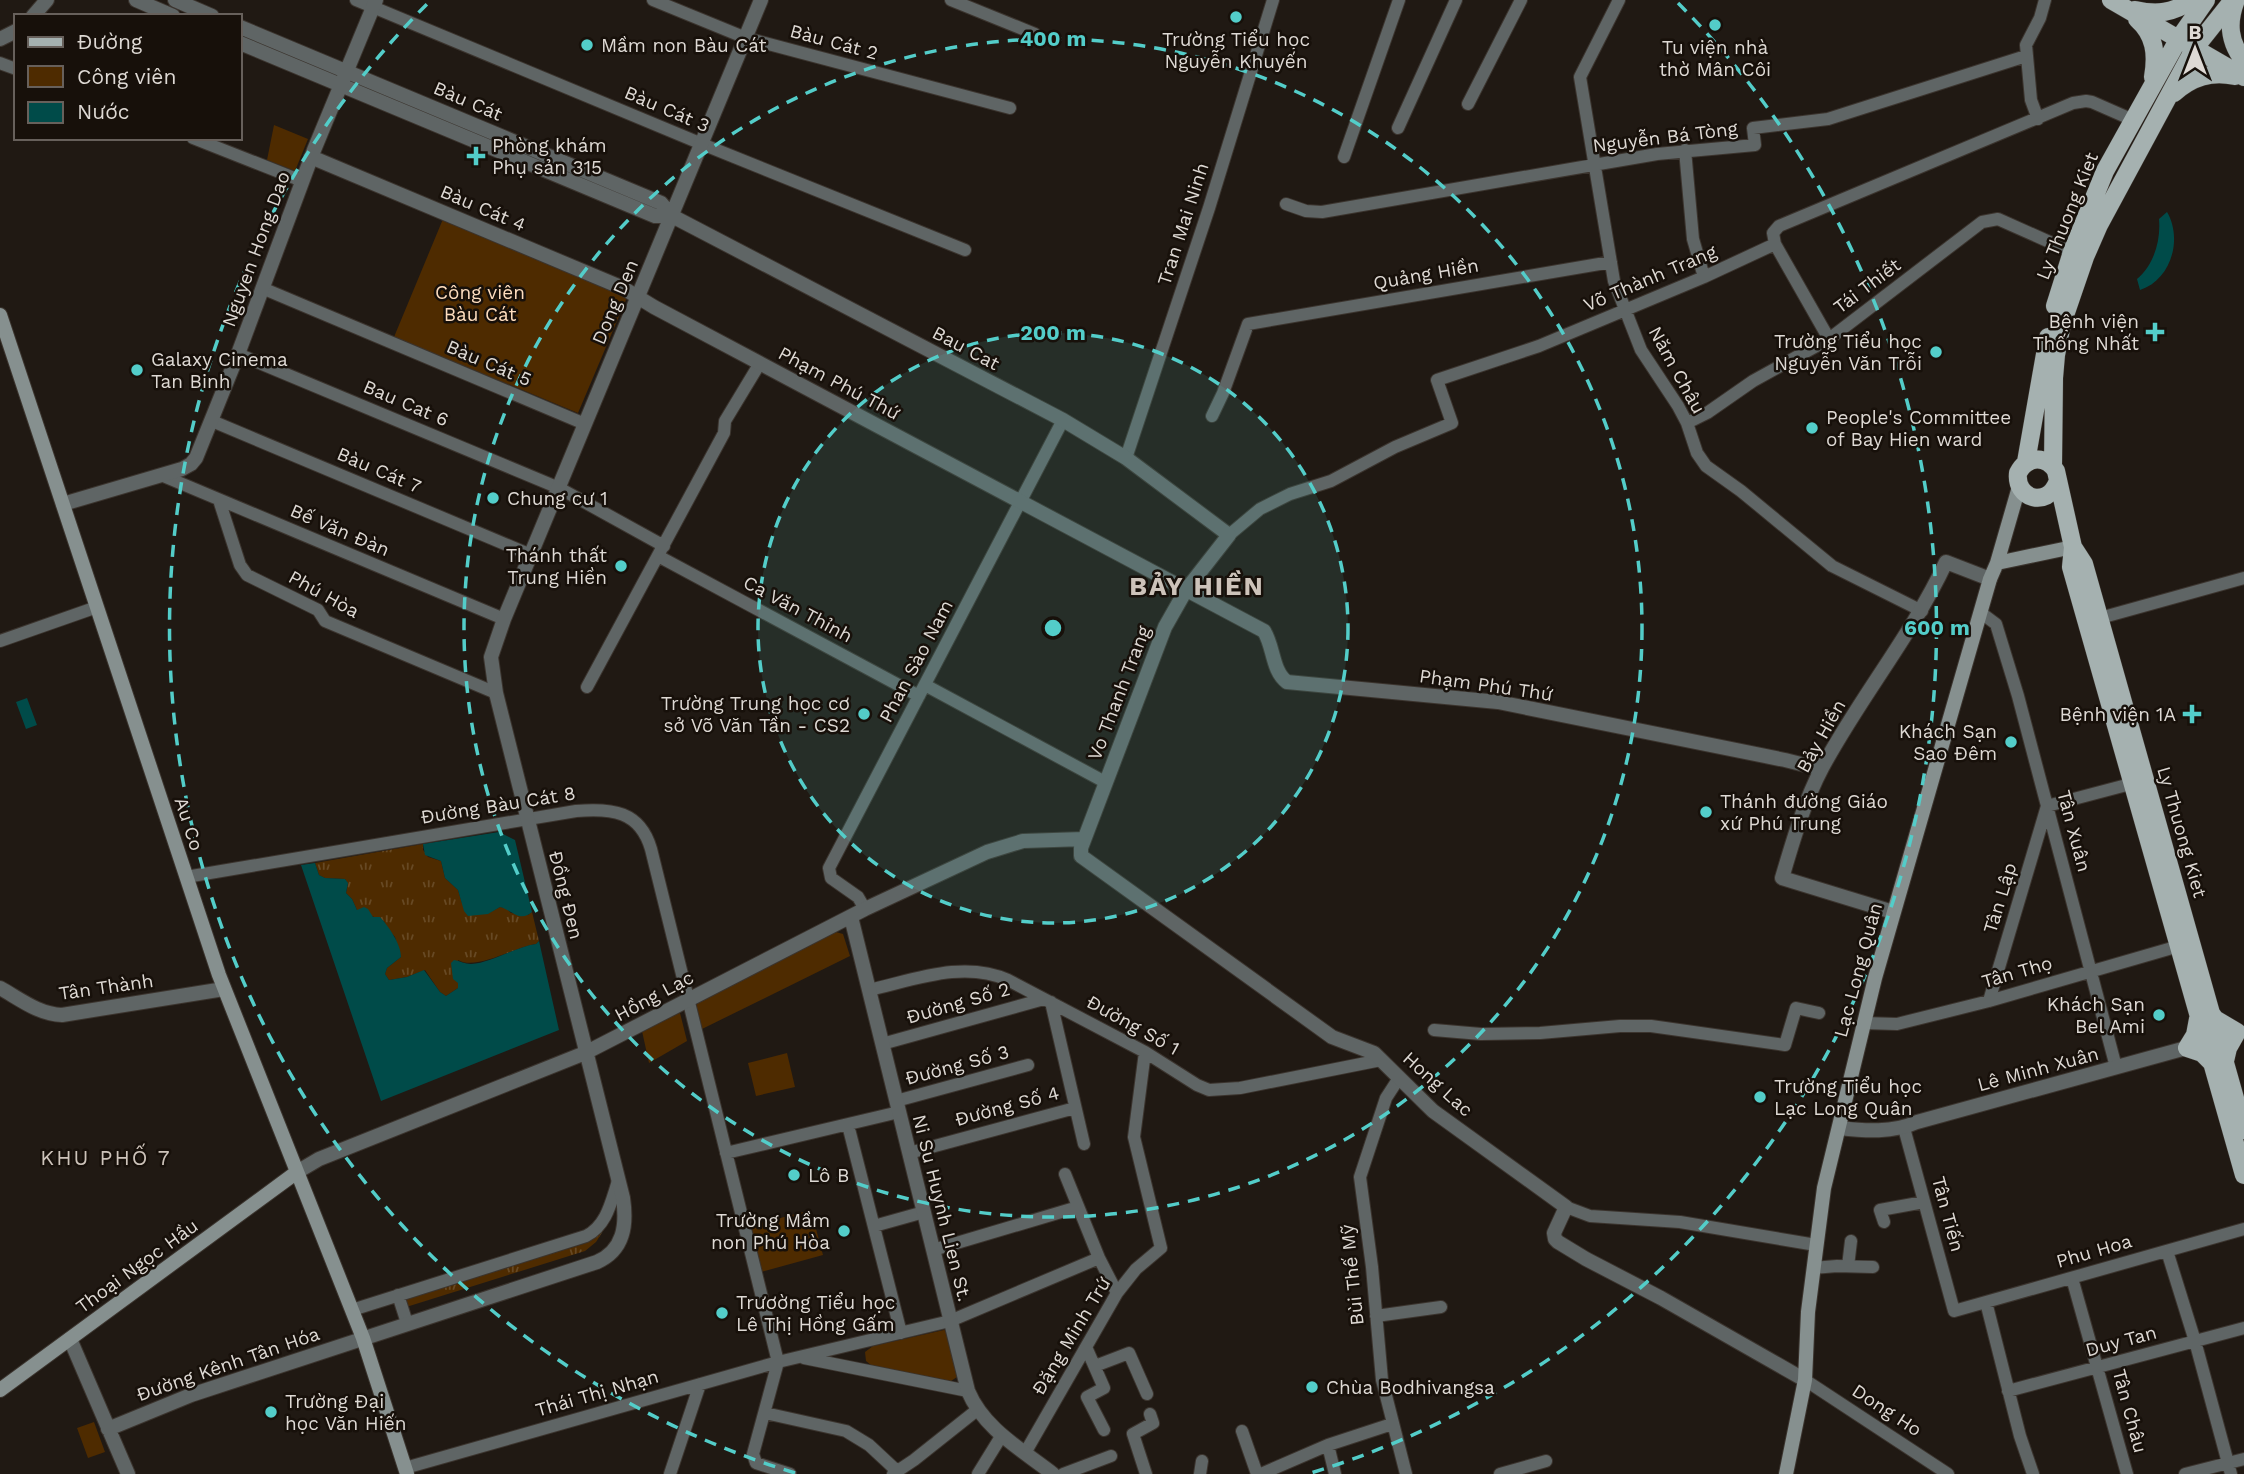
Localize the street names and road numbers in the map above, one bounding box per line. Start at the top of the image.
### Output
street label: Bàu Cát 2 [787,19,881,65]
street label: Bàu Cát [430,76,506,126]
street label: Bàu Cát 3 [621,81,713,137]
street label: Nguyễn Bá Tòng [1591,117,1740,157]
street label: Ly Thuong Kiet [2031,149,2103,283]
street label: Tran Mai Ninh [1152,160,1214,288]
street label: Nguyen Hong Dao [217,168,295,330]
street label: Bàu Cát 4 [437,180,529,236]
street label: Võ Thành Trang [1580,239,1721,316]
street label: Quảng Hiền [1371,253,1481,295]
street label: Tái Thiết [1829,253,1905,319]
street label: Dong Den [587,256,643,348]
street label: Bau Cat [928,321,1004,375]
street label: Năm Châu [1644,322,1710,418]
street label: Bàu Cát 5 [443,335,535,391]
street label: Phạm Phú Thứ [774,341,904,425]
street label: Bau Cat 6 [360,375,452,431]
street label: Bàu Cát 7 [333,442,425,498]
street label: Bế Văn Đàn [287,499,393,561]
street label: Phú Hòa [285,565,364,623]
street label: Ca Văn Thỉnh [740,571,856,647]
street label: Phan Sào Nam [874,596,958,726]
street label: Vo Thanh Trang [1083,622,1156,763]
street label: Phạm Phú Thứ [1418,664,1554,706]
street label: Bảy Hiền [1792,695,1850,777]
street label: Ly Thuong Kiet [2152,764,2212,900]
street label: Đường Bàu Cát 8 [419,781,577,829]
street label: Tân Xuân [2052,788,2096,874]
street label: Au Co [170,794,208,854]
street label: Đồng Đen [544,848,588,942]
street label: Tân Lập [1978,860,2022,936]
street label: Lạc Long Quân [1829,900,1887,1040]
street label: Tân Thọ [1979,951,2055,993]
street label: Hồng Lạc [610,966,698,1026]
street label: Tân Thành [57,969,155,1005]
street label: Đường Số 2 [904,977,1012,1029]
street label: Đường Số 1 [1083,990,1183,1060]
street label: Đường Số 3 [903,1040,1011,1090]
street label: Lê Minh Xuân [1975,1042,2101,1096]
street label: Hong Lac [1398,1047,1478,1121]
street label: Đường Số 4 [952,1081,1062,1131]
street label: Ni Su Huynh Lien St. [908,1112,976,1304]
street label: Tân Tiến [1927,1174,1969,1254]
street label: Thoại Ngọc Hầu [71,1214,203,1318]
street label: Bùi Thế Mỹ [1335,1223,1369,1327]
street label: Phu Hoa [2054,1229,2135,1273]
street label: Đặng Minh Trứ [1027,1273,1115,1399]
street label: Duy Tan [2083,1320,2159,1362]
street label: Đường Kênh Tân Hóa [133,1322,323,1406]
street label: Thái Thị Nhạn [533,1364,661,1422]
street label: Tân Châu [2108,1367,2152,1455]
street label: Dong Ho [1848,1379,1926,1441]

